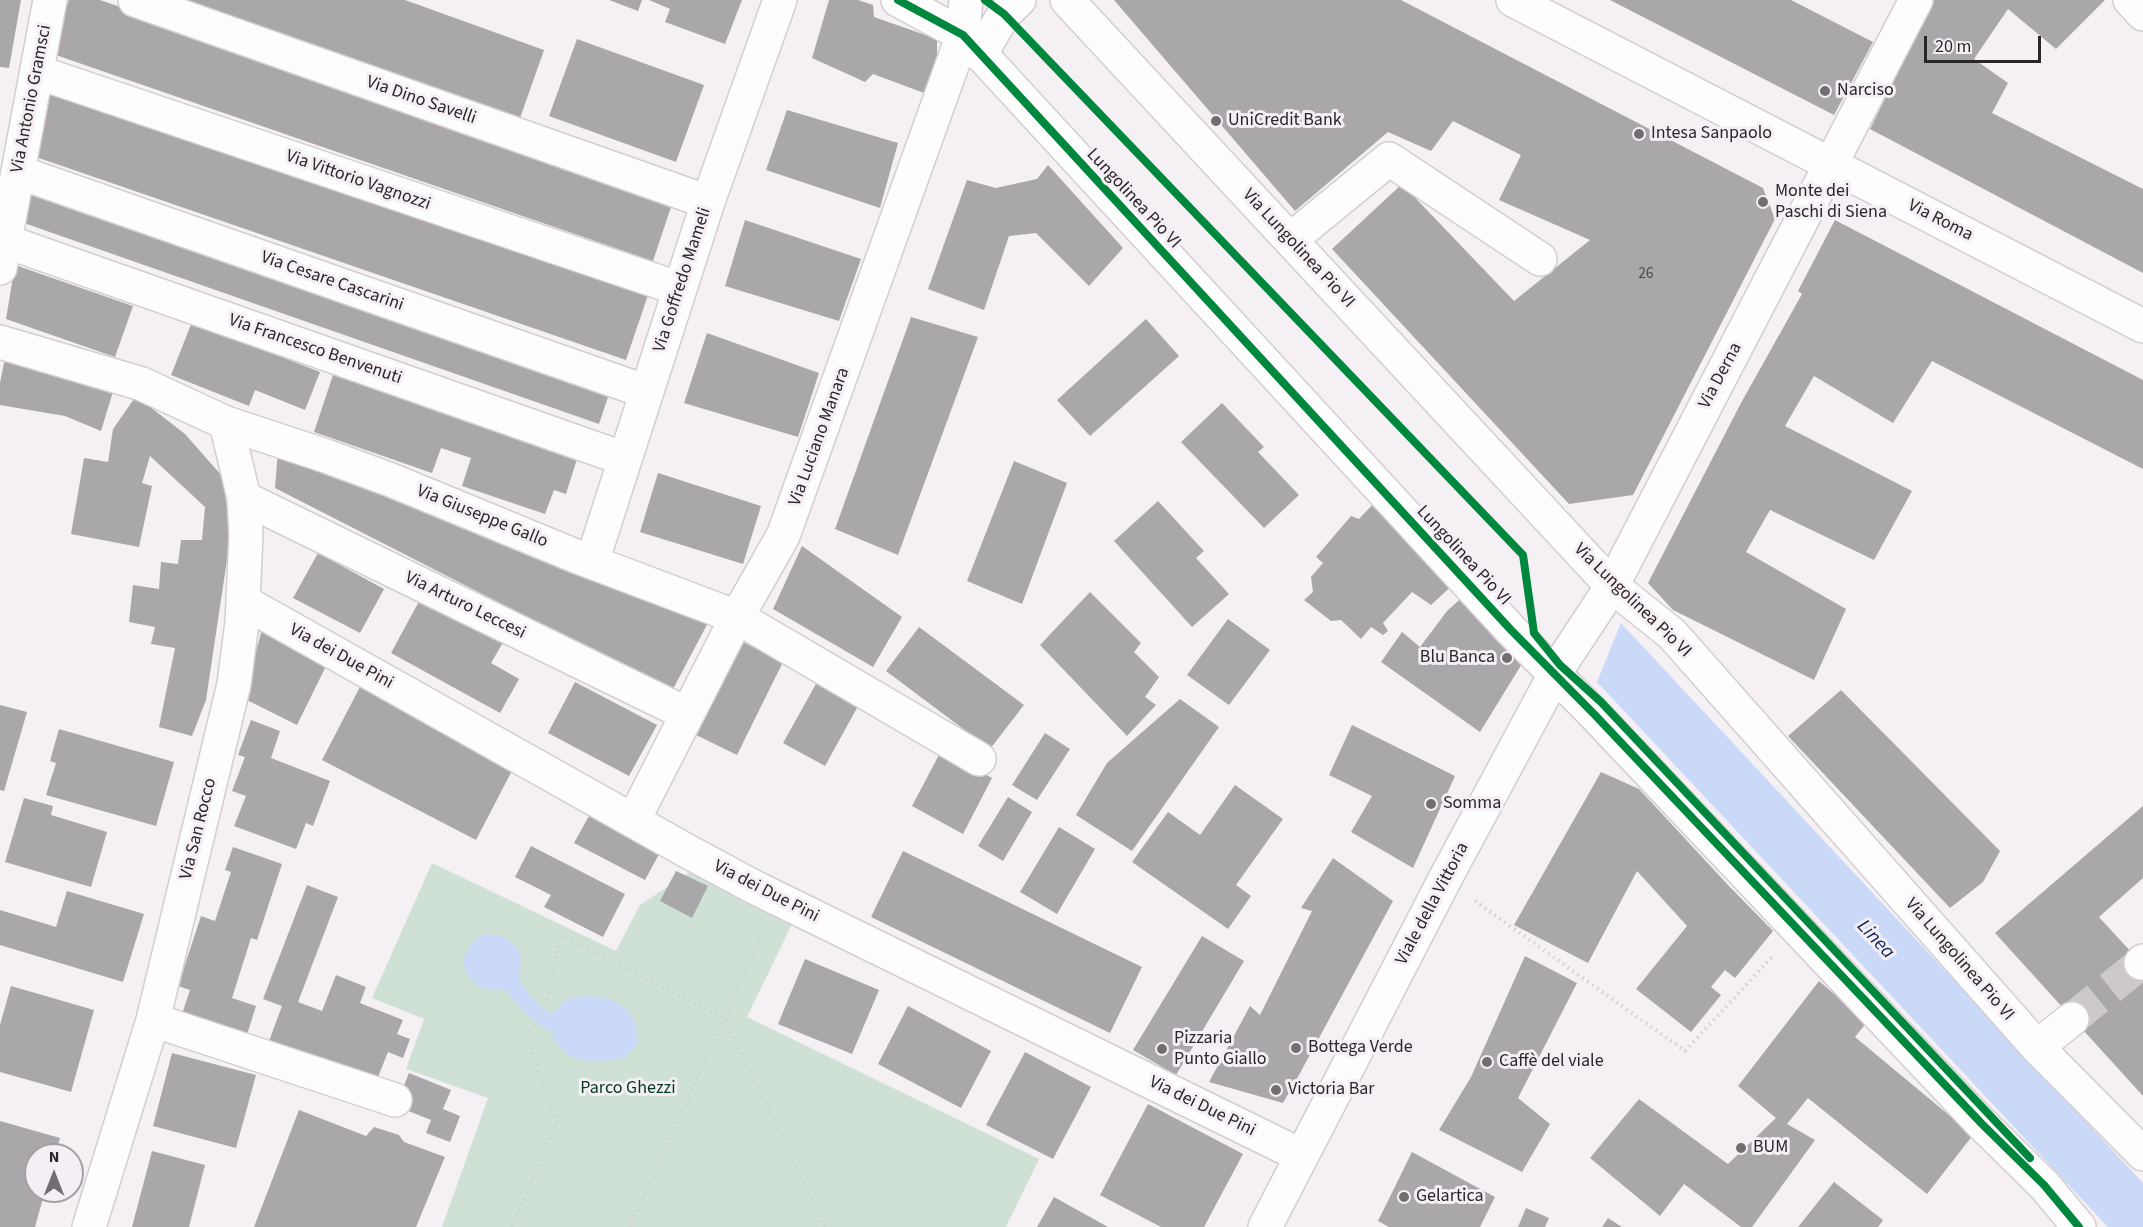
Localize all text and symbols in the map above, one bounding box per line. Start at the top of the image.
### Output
street label: Via Antonio Gramsci [7,23,57,175]
scale bar [1927,24,2044,62]
text: 20 m [1935,34,1971,59]
street label: Via Dino Savelli [363,72,479,130]
place label: Narciso [1837,80,1894,102]
marker: Narciso [1818,84,1832,98]
place label: UniCredit Bank [1228,110,1342,132]
marker: UniCredit Bank [1209,114,1223,128]
place label: Intesa Sanpaolo [1651,123,1772,145]
marker: Intesa Sanpaolo [1632,127,1646,141]
street label: Lungolinea Pio VI [1081,144,1185,254]
street label: Via Vittorio Vagnozzi [283,146,433,216]
place label: Monte dei Paschi di Siena [1775,181,1887,224]
street label: Via Lungolinea Pio VI [1237,185,1359,313]
marker: Monte dei Paschi di Siena [1756,195,1770,209]
street label: Via Roma [1904,195,1976,247]
street label: Via Goffredo Mameli [649,205,717,355]
street label: Via Cesare Cascarini [258,247,406,317]
house number: 26 [1639,266,1653,284]
street label: Via Francesco Benvenuti [225,310,405,390]
street label: Via Derna [1695,339,1747,413]
street label: Via Luciano Manara [785,365,855,509]
street label: Via Giuseppe Gallo [413,481,551,553]
street label: Lungolinea Pio VI [1411,501,1515,611]
street label: Via Lungolinea Pio VI [1569,539,1695,663]
street label: Via Arturo Leccesi [401,567,529,645]
street label: Via dei Due Pini [285,620,397,694]
place label: Blu Banca [1420,647,1495,669]
marker: Blu Banca [1500,651,1514,665]
street label: Via San Rocco [176,776,222,882]
place label: Somma [1443,793,1501,815]
marker: Somma [1424,797,1438,811]
street label: Viale della Vittoria [1392,839,1474,969]
street label: Via dei Due Pini [710,856,822,928]
street label: Via Lungolinea Pio VI [1900,894,2018,1026]
water label: Linea [1851,915,1899,965]
place label: Pizzaria Punto Giallo [1174,1028,1267,1070]
place label: Bottega Verde [1308,1037,1413,1059]
marker: Bottega Verde [1289,1041,1303,1055]
marker: Pizzaria Punto Giallo [1155,1042,1169,1056]
place label: Caffè del viale [1499,1051,1604,1073]
marker: Caffè del viale [1480,1055,1494,1069]
street label: Via dei Due Pini [1145,1072,1259,1142]
park label: Parco Ghezzi [580,1078,676,1100]
place label: Victoria Bar [1288,1079,1375,1101]
marker: Victoria Bar [1269,1083,1283,1097]
place label: BUM [1753,1137,1788,1159]
marker: BUM [1734,1141,1748,1155]
north arrow [24,1143,84,1203]
text: N [49,1146,59,1168]
place label: Gelartica [1416,1186,1484,1208]
marker: Gelartica [1397,1190,1411,1204]

